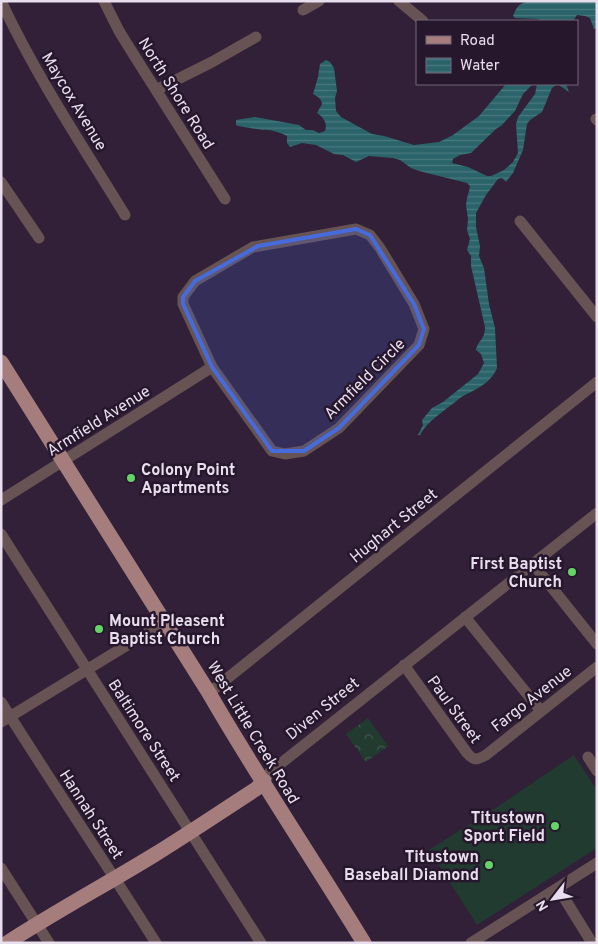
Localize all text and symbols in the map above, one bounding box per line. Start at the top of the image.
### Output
legend [416,20,578,85]
text: Road [460,32,495,51]
street label: North Shore Road [133,34,218,154]
street label: Maycox Avenue [36,49,110,155]
text: Water [460,57,500,76]
street label: Armfield Circle [321,335,410,424]
street label: Armfield Avenue [44,382,155,462]
place label: Colony Point Apartments [141,461,235,499]
marker: Colony Point Apartments [125,472,137,484]
street label: Hughart Street [346,485,442,568]
place label: First Baptist Church [470,555,562,593]
marker: First Baptist Church [566,566,578,578]
place label: Mount Pleasent Baptist Church [109,612,225,650]
marker: Mount Pleasent Baptist Church [93,623,105,635]
street label: West Little Creek Road [202,658,303,808]
street label: Fargo Avenue [488,662,576,737]
street label: Paul Street [422,672,485,748]
street label: Diven Street [283,674,364,745]
street label: Baltimore Street [103,676,184,786]
street label: Hannah Street [54,766,127,864]
place label: Titustown Sport Field [463,809,545,847]
marker: Titustown Sport Field [549,820,561,832]
place label: Titustown Baseball Diamond [344,848,479,886]
marker: Titustown Baseball Diamond [483,859,495,871]
north arrow [528,874,578,924]
text: N [533,896,553,914]

